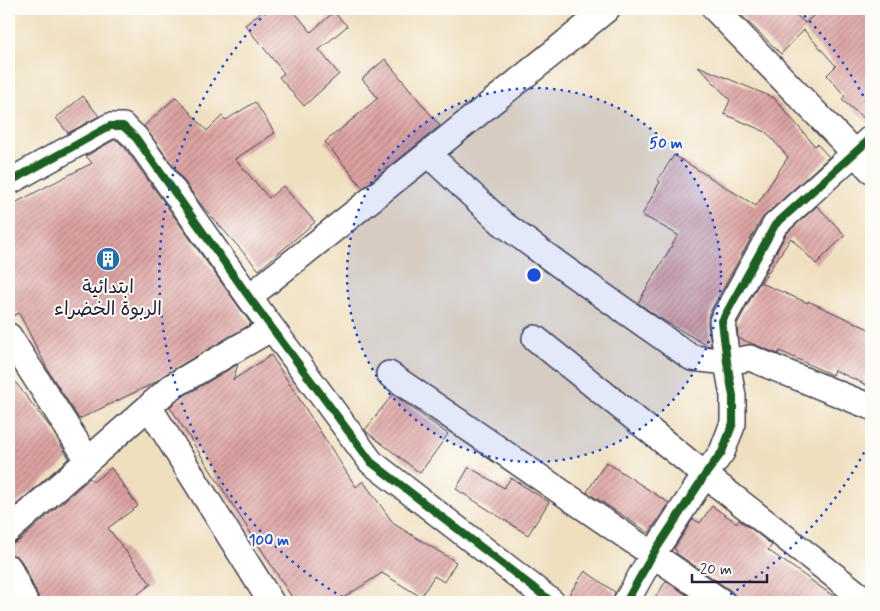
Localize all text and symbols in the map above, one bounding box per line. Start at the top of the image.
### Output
text: 50 m [649,134,683,154]
building icon: ابتدائية الربوة الخضراء [95,246,121,272]
centre of rings [525,266,543,284]
place label: ابتدائية الربوة الخضراء [54,275,162,322]
text: 100 m [249,531,289,551]
scale bar [692,551,768,583]
text: 20 m [700,560,732,580]

